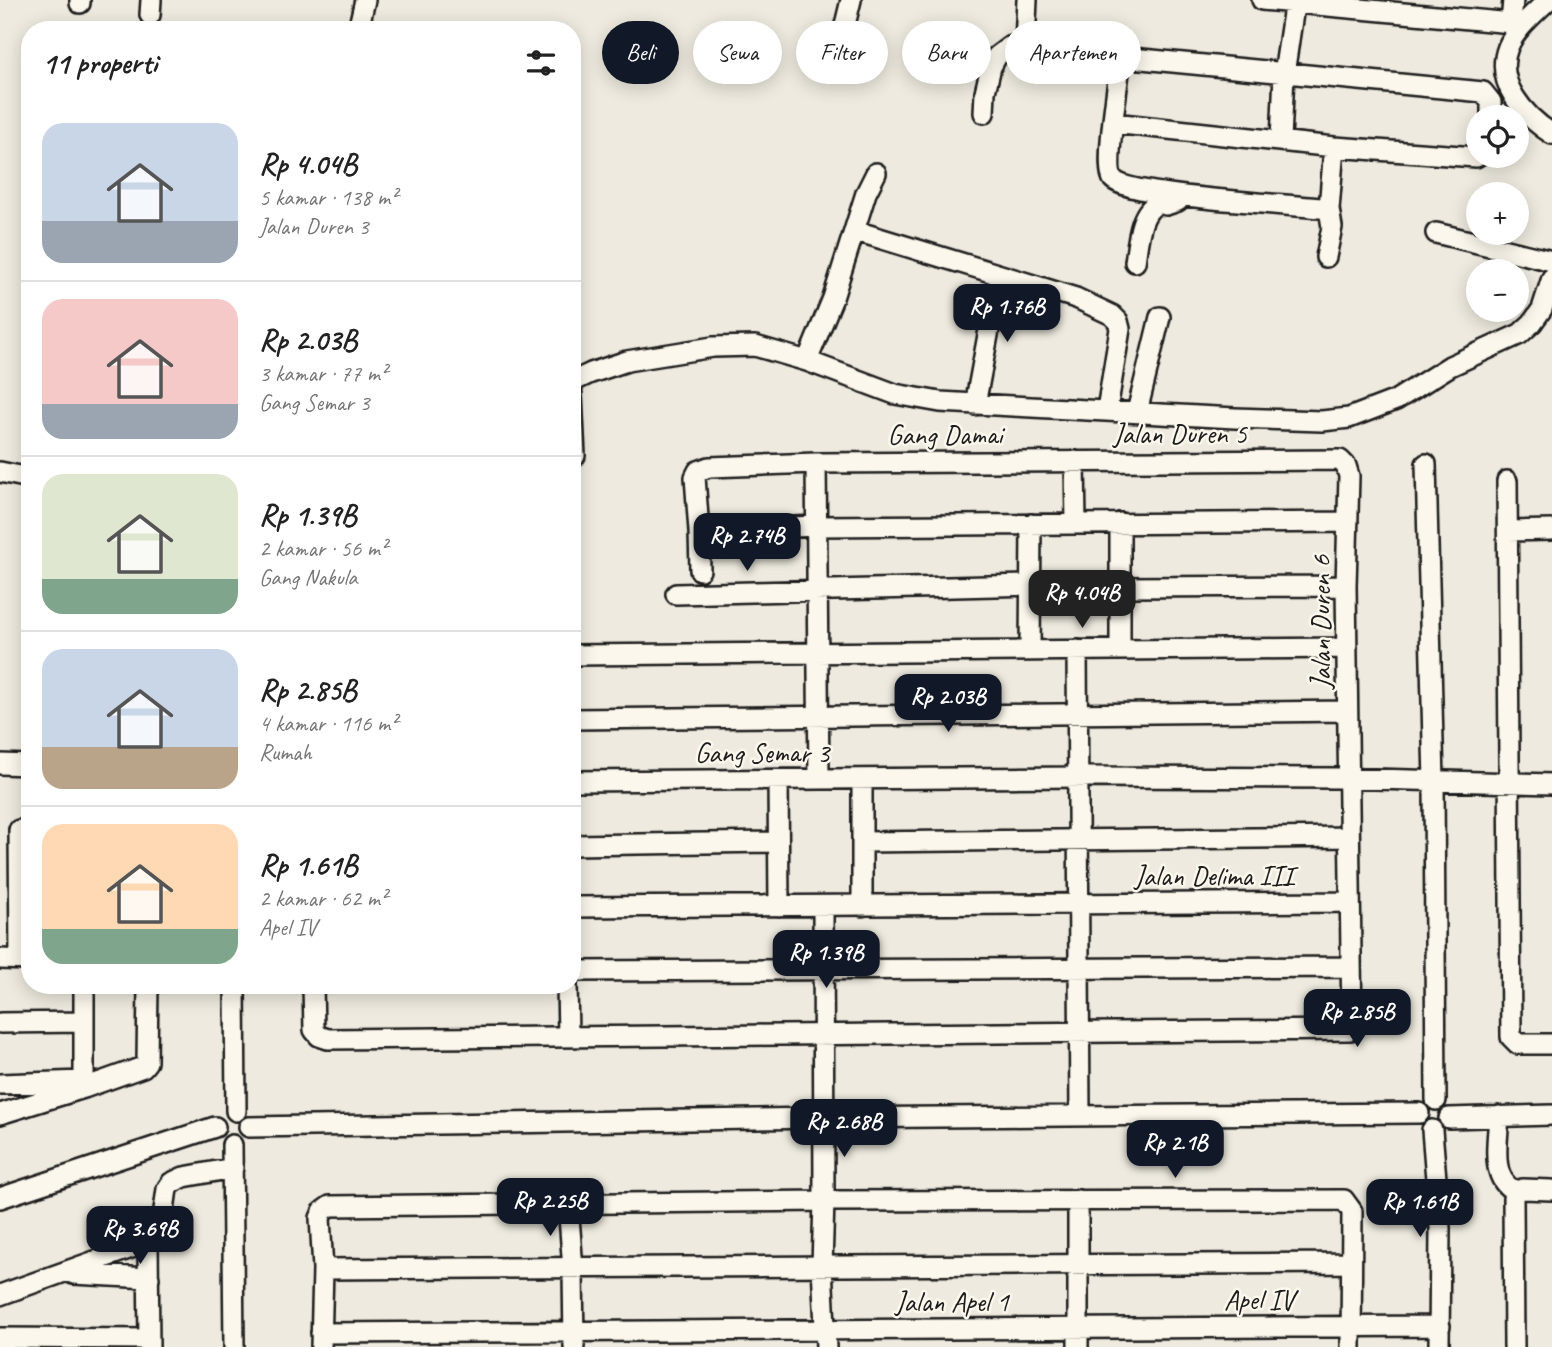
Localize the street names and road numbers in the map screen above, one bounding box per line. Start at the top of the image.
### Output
street label: Jalan Duren 5 [1111,416,1248,451]
street label: Gang Damai [888,417,1006,452]
street label: Jalan Duren 6 [1303,554,1338,691]
street label: Gang Semar 3 [695,735,832,770]
street label: Jalan Delima III [1133,858,1299,893]
street label: Apel IV [1224,1282,1299,1317]
street label: Jalan Apel 1 [893,1284,1010,1319]

